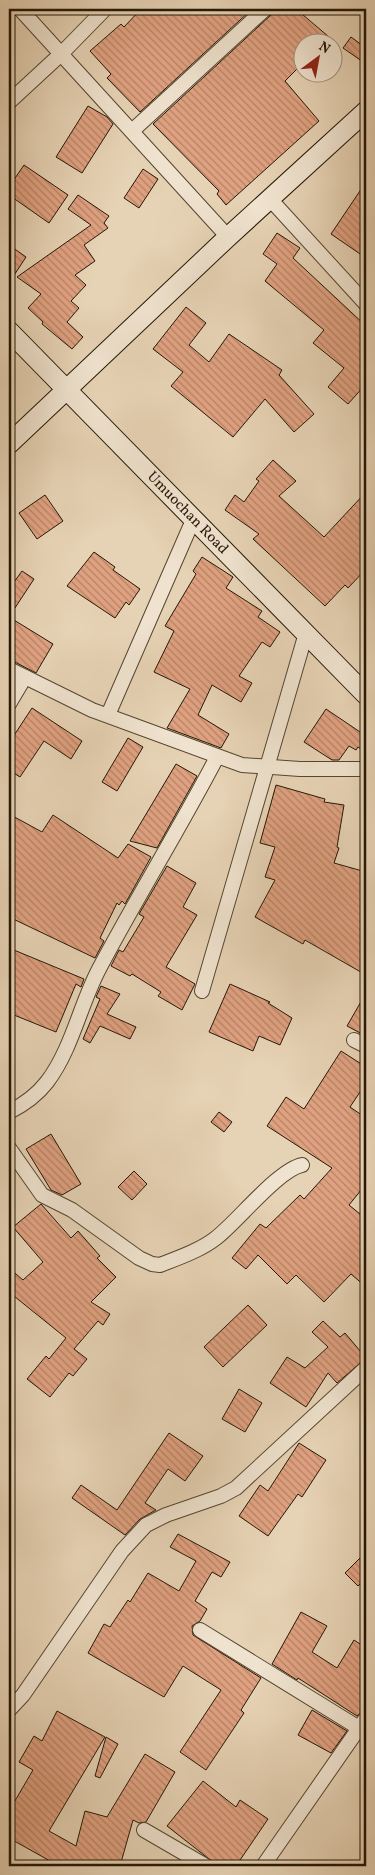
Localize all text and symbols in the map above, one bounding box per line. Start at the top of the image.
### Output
north arrow [292,32,342,82]
text: N [315,37,333,59]
street label: Umuochan Road [142,467,233,559]

